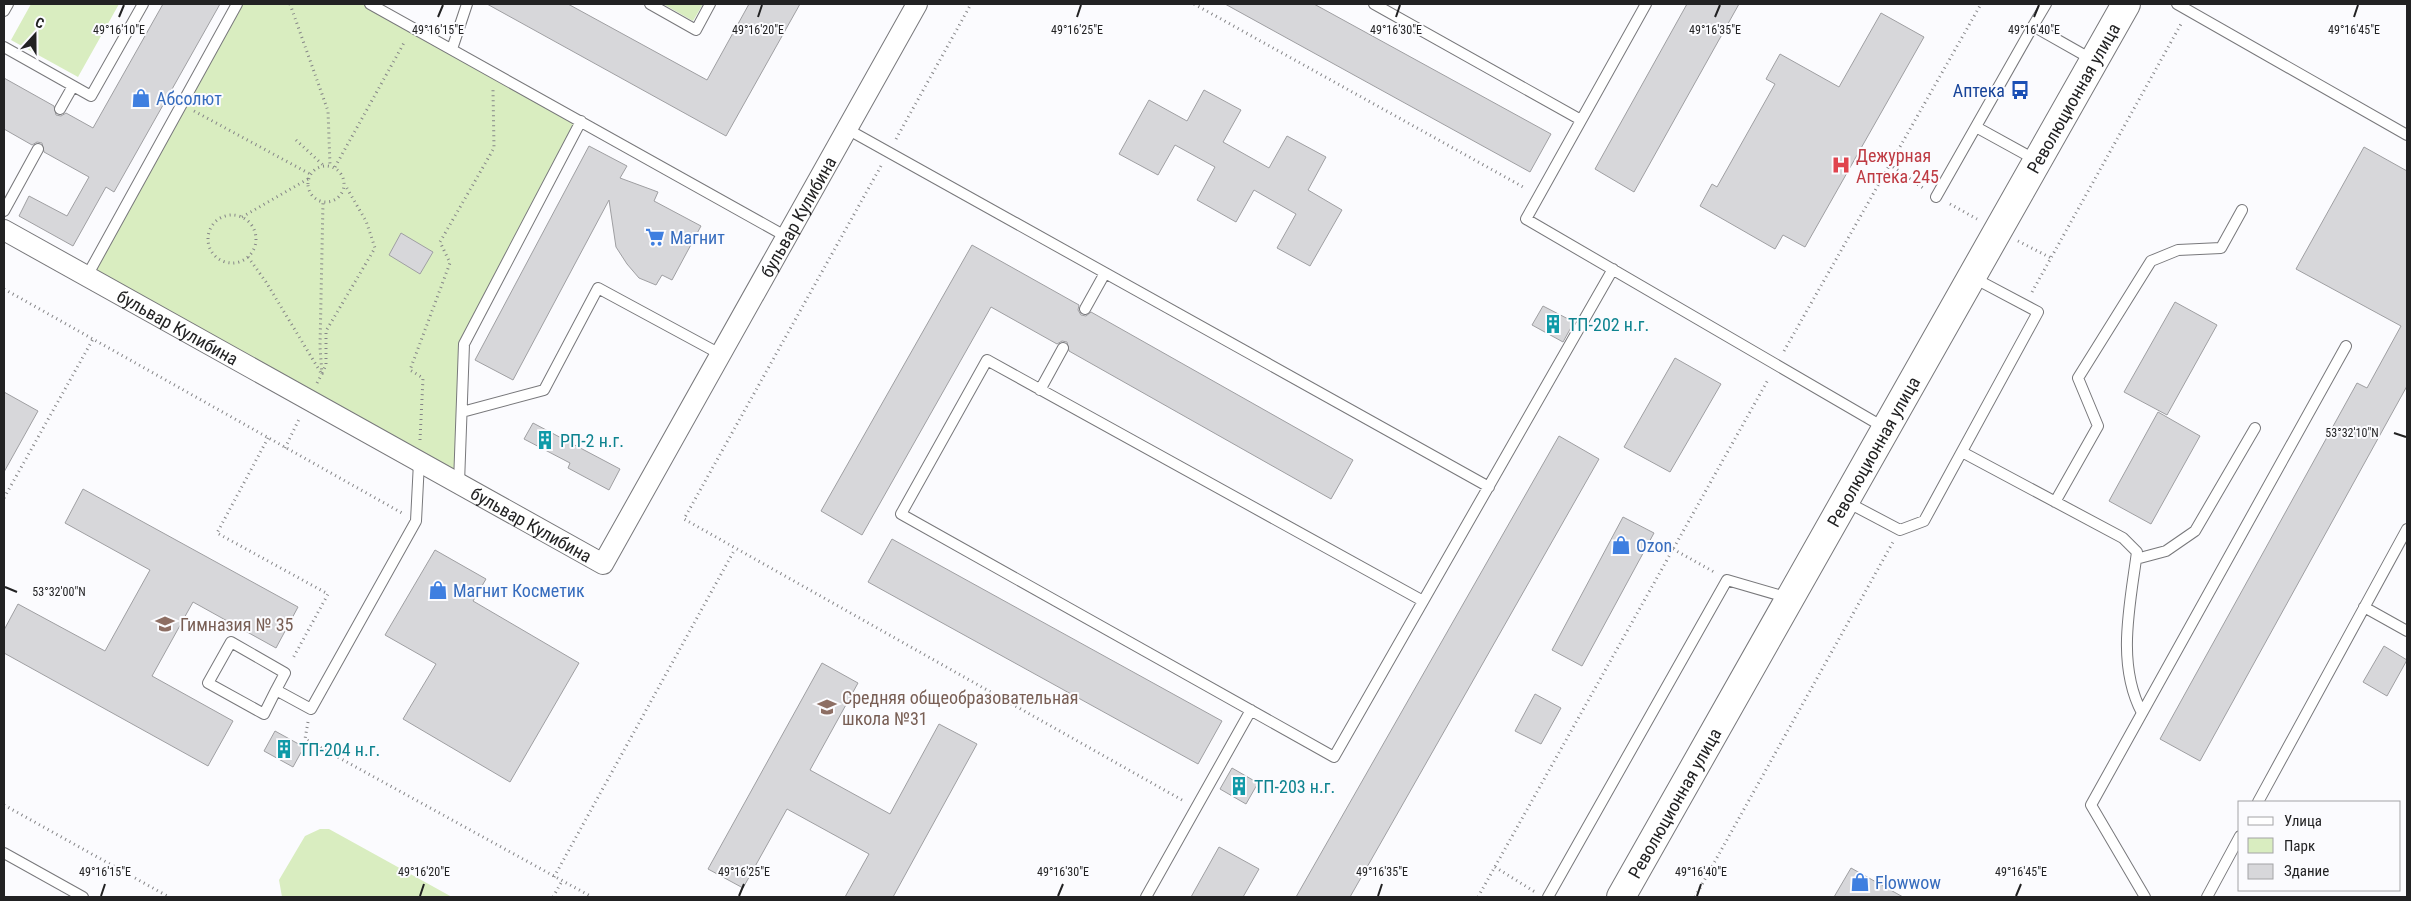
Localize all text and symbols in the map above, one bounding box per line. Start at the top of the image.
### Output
north arrow [10,10,60,60]
text: С [33,14,46,32]
street label: Революционная улица [2022,19,2124,177]
text: 49°16'10"E [93,23,145,37]
text: 49°16'15"E [412,23,464,37]
text: 49°16'20"E [732,23,784,37]
text: 49°16'25"E [1051,23,1103,37]
text: 49°16'30"E [1370,23,1422,37]
text: 49°16'35"E [1689,23,1741,37]
text: 49°16'40"E [2008,23,2060,37]
text: 49°16'45"E [2328,23,2380,37]
bus stop icon: Аптека [2009,79,2031,101]
place label: Аптека [1953,80,2005,101]
shop icon: Абсолют [130,87,152,109]
place label: Абсолют [156,88,222,109]
place label: Дежурная Аптека 245 [1856,145,1939,187]
street label: бульвар Кулибина [756,153,840,281]
hospital icon: Дежурная Аптека 245 [1830,154,1852,176]
supermarket icon: Магнит [644,226,666,248]
place label: Магнит [670,227,725,248]
street label: бульвар Кулибина [114,285,242,369]
building icon: ТП-202 н.г. [1542,313,1564,335]
place label: ТП-202 н.г. [1568,314,1649,335]
street label: Революционная улица [1822,373,1924,530]
text: 53°32'10"N [2325,426,2379,440]
building icon: РП-2 н.г. [534,429,556,451]
place label: РП-2 н.г. [560,430,624,451]
street label: бульвар Кулибина [467,482,596,566]
shop icon: Ozon [1610,534,1632,556]
place label: Ozon [1636,535,1672,556]
shop icon: Магнит Косметик [427,579,449,601]
place label: Магнит Косметик [453,580,585,601]
text: 53°32'00"N [32,585,86,599]
school or university icon: Гимназия № 35 [154,613,176,635]
place label: Гимназия № 35 [180,614,294,635]
place label: Средняя общеобразовательная школа №31 [842,687,1078,729]
school or university icon: Средняя общеобразовательная школа №31 [816,696,838,718]
street label: Революционная улица [1623,724,1725,882]
building icon: ТП-204 н.г. [273,738,295,760]
place label: ТП-204 н.г. [299,739,380,760]
building icon: ТП-203 н.г. [1228,775,1250,797]
place label: ТП-203 н.г. [1254,776,1335,797]
legend [2238,801,2401,891]
text: Улица [2284,812,2322,830]
text: Парк [2284,837,2315,855]
text: Здание [2284,862,2329,880]
text: 49°16'15"E [79,865,131,879]
text: 49°16'20"E [398,865,450,879]
text: 49°16'25"E [718,865,770,879]
text: 49°16'30"E [1037,865,1089,879]
text: 49°16'35"E [1356,865,1408,879]
text: 49°16'40"E [1675,865,1727,879]
text: 49°16'45"E [1995,865,2047,879]
shop icon: Flowwow [1849,871,1871,893]
place label: Flowwow [1875,872,1941,893]

